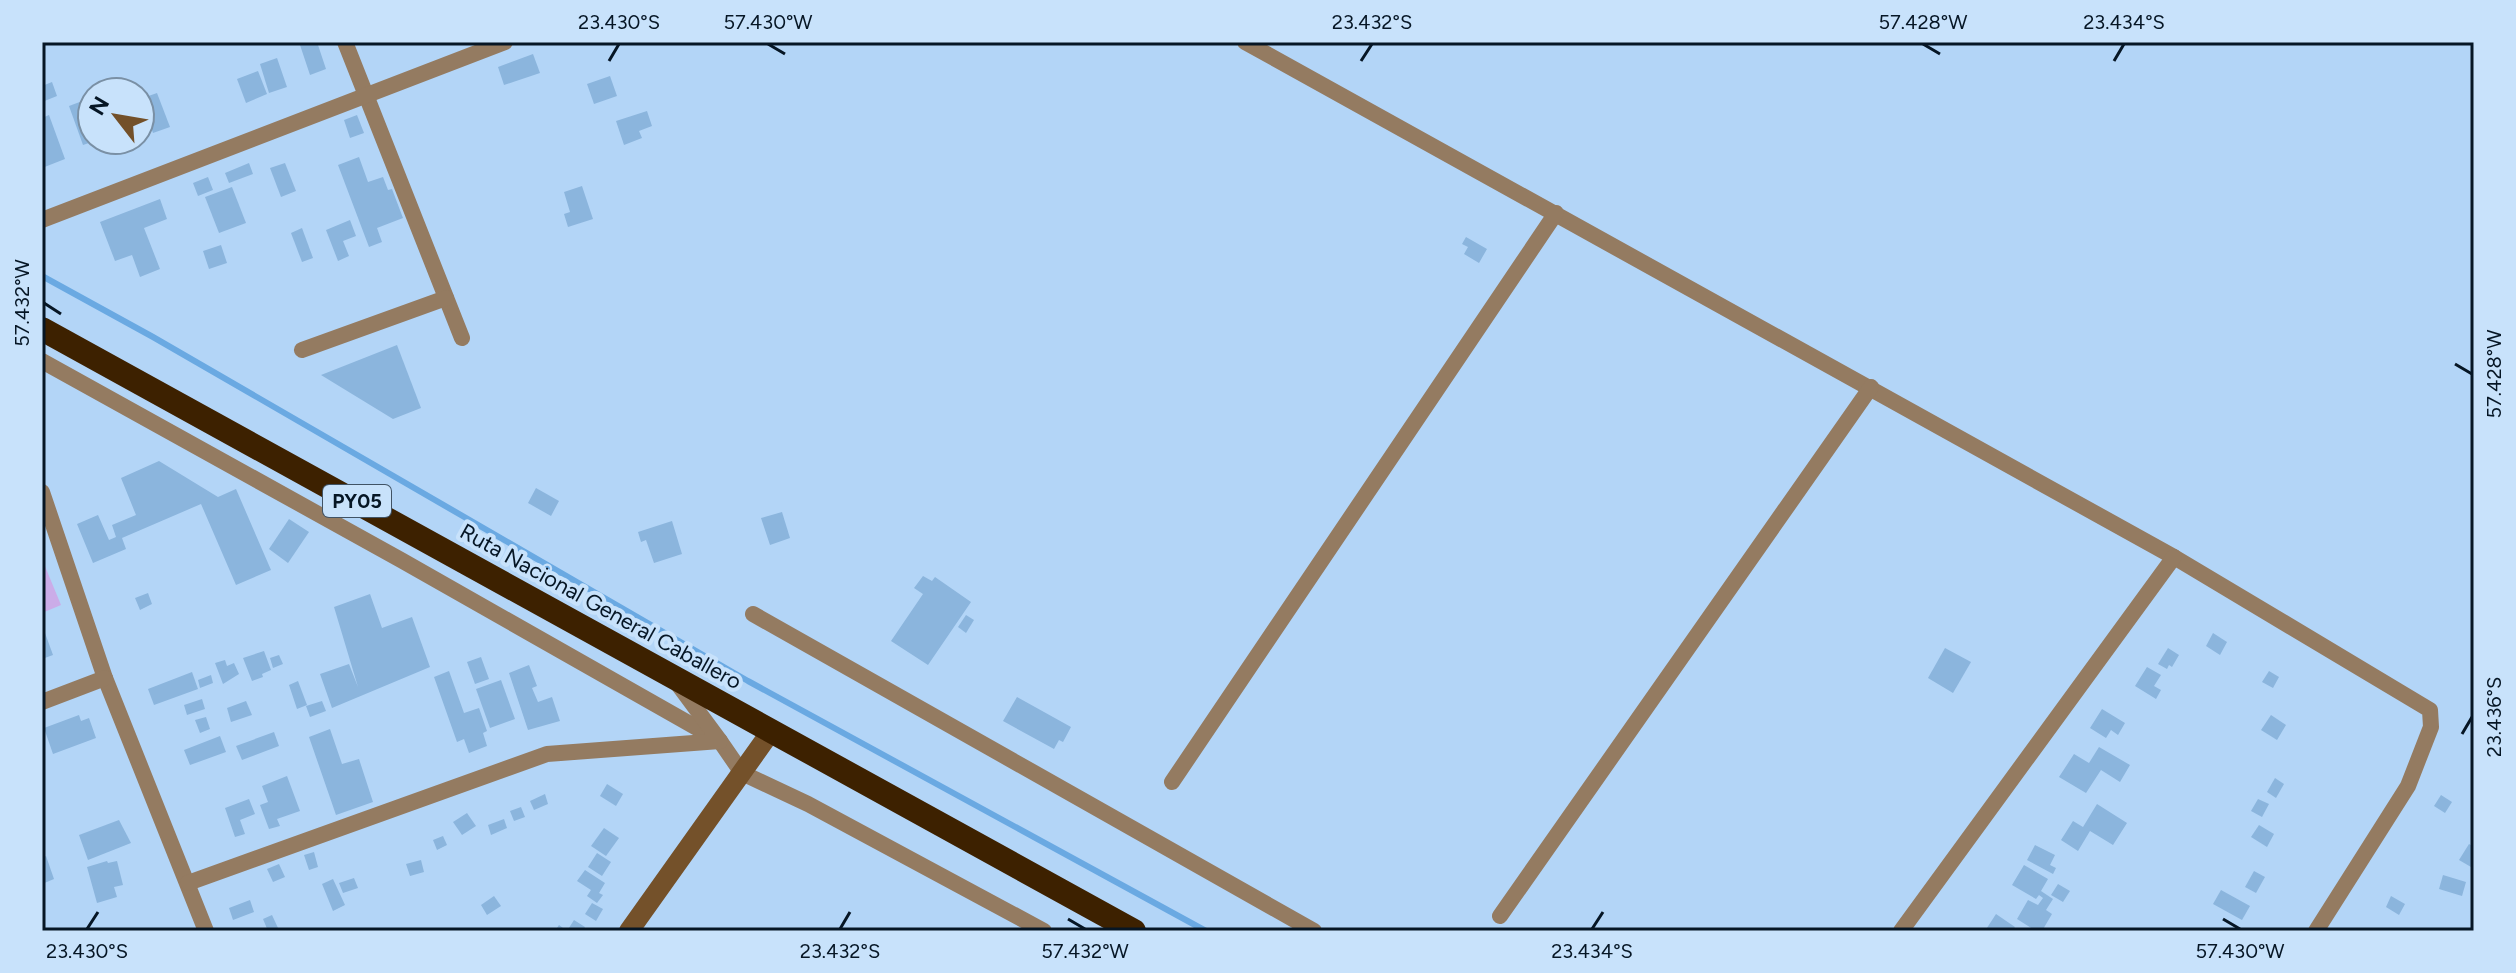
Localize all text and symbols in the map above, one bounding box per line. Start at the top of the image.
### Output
text: 23.430°S [578,10,660,34]
text: 57.430°W [723,10,813,34]
text: 23.432°S [1332,10,1412,34]
text: 57.428°W [1879,10,1967,34]
text: 23.434°S [2083,10,2165,34]
north arrow [76,76,156,156]
text: N [83,92,115,120]
text: 57.432°W [10,259,34,347]
text: 57.428°W [2482,330,2506,418]
road number: PY05 [323,485,391,517]
street label: Ruta Nacional General Caballero [455,518,746,695]
text: 23.436°S [2482,677,2506,757]
text: 23.430°S [46,939,128,963]
text: 23.432°S [800,939,880,963]
text: 57.432°W [1041,939,1129,963]
text: 23.434°S [1551,939,1633,963]
text: 57.430°W [2195,939,2285,963]

